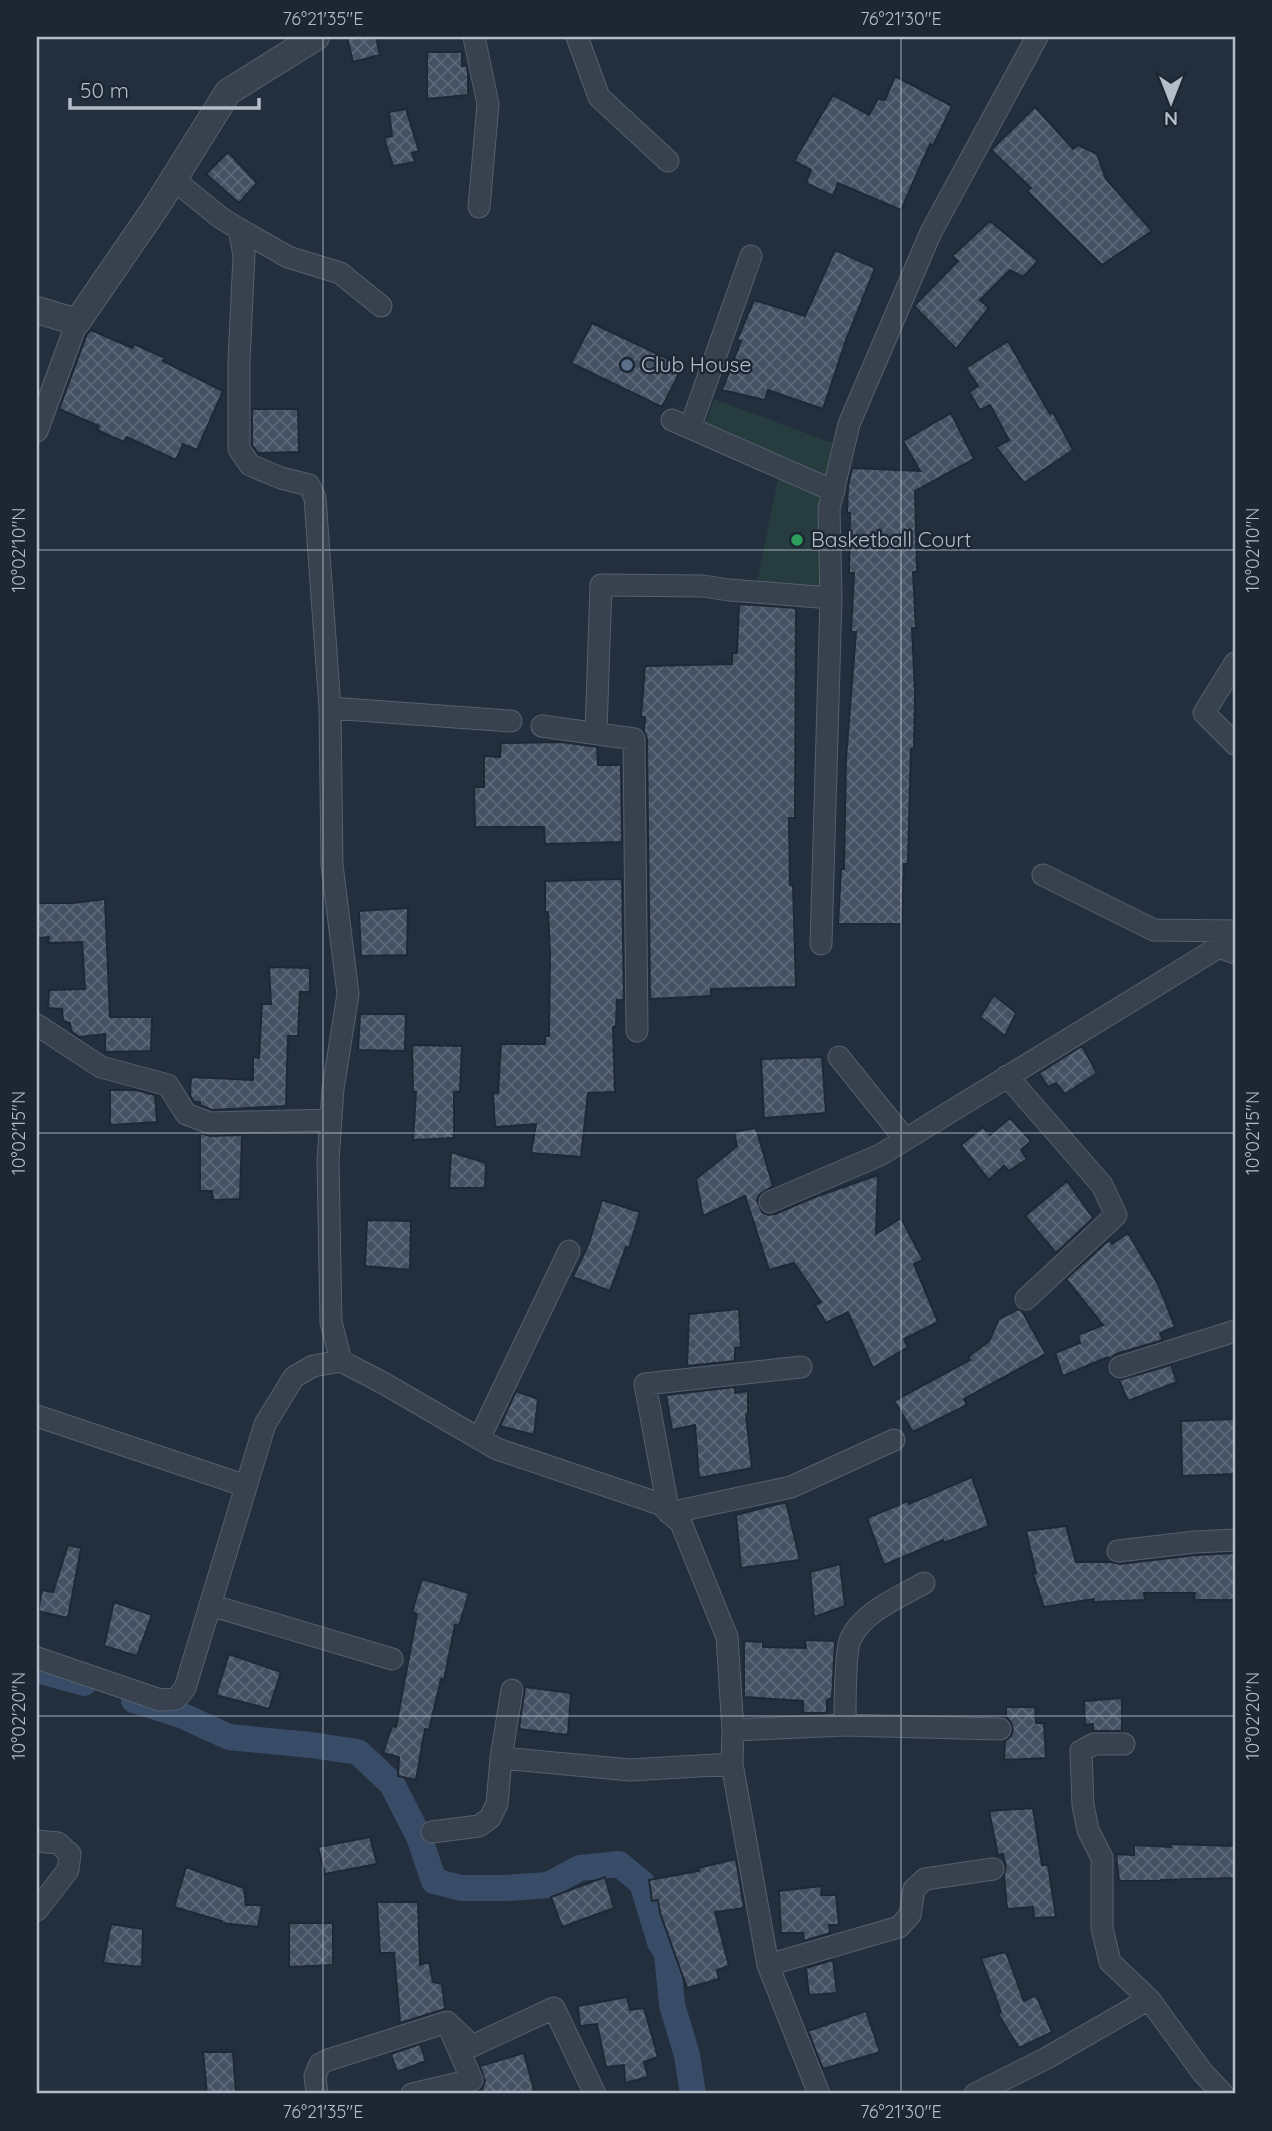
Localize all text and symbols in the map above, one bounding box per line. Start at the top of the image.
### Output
text: 76°21'35"E [283,7,363,30]
text: 76°21'30"E [860,7,942,30]
scale bar [70,66,259,110]
north arrow [1136,66,1206,136]
text: 50 m [80,77,129,103]
text: N [1164,107,1178,131]
place label: Club House [641,351,751,377]
marker: Club House [619,357,635,373]
text: 10°02'10"N [7,508,30,592]
text: 10°02'10"N [1241,508,1264,592]
place label: Basketball Court [811,526,971,552]
marker: Basketball Court [789,532,805,548]
text: 10°02'15"N [7,1091,30,1175]
text: 10°02'15"N [1241,1091,1264,1175]
text: 10°02'20"N [7,1672,30,1760]
text: 10°02'20"N [1241,1672,1264,1760]
text: 76°21'35"E [283,2100,363,2123]
text: 76°21'30"E [860,2100,942,2123]

